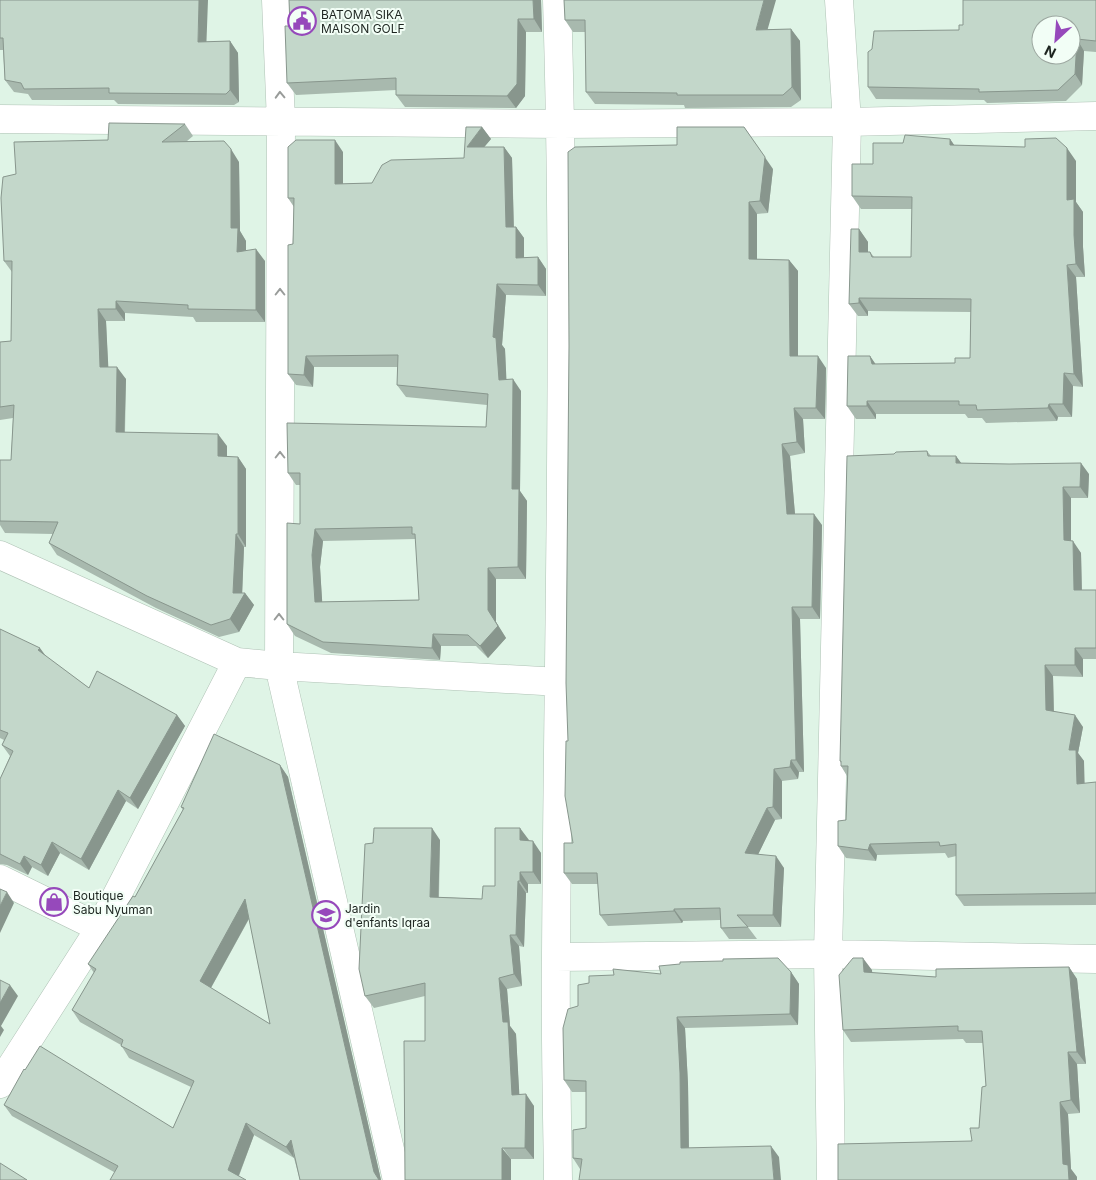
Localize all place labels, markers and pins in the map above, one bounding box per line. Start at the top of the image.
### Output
public building icon: BATOMA SIKA MAISON GOLF [287,6,317,36]
place label: BATOMA SIKA MAISON GOLF [321,7,405,36]
shop icon: Boutique Sabu Nyuman [39,887,69,917]
place label: Boutique Sabu Nyuman [73,888,153,917]
school or university icon: Jardin d'enfants Iqraa [311,900,341,930]
place label: Jardin d'enfants Iqraa [345,901,430,930]

